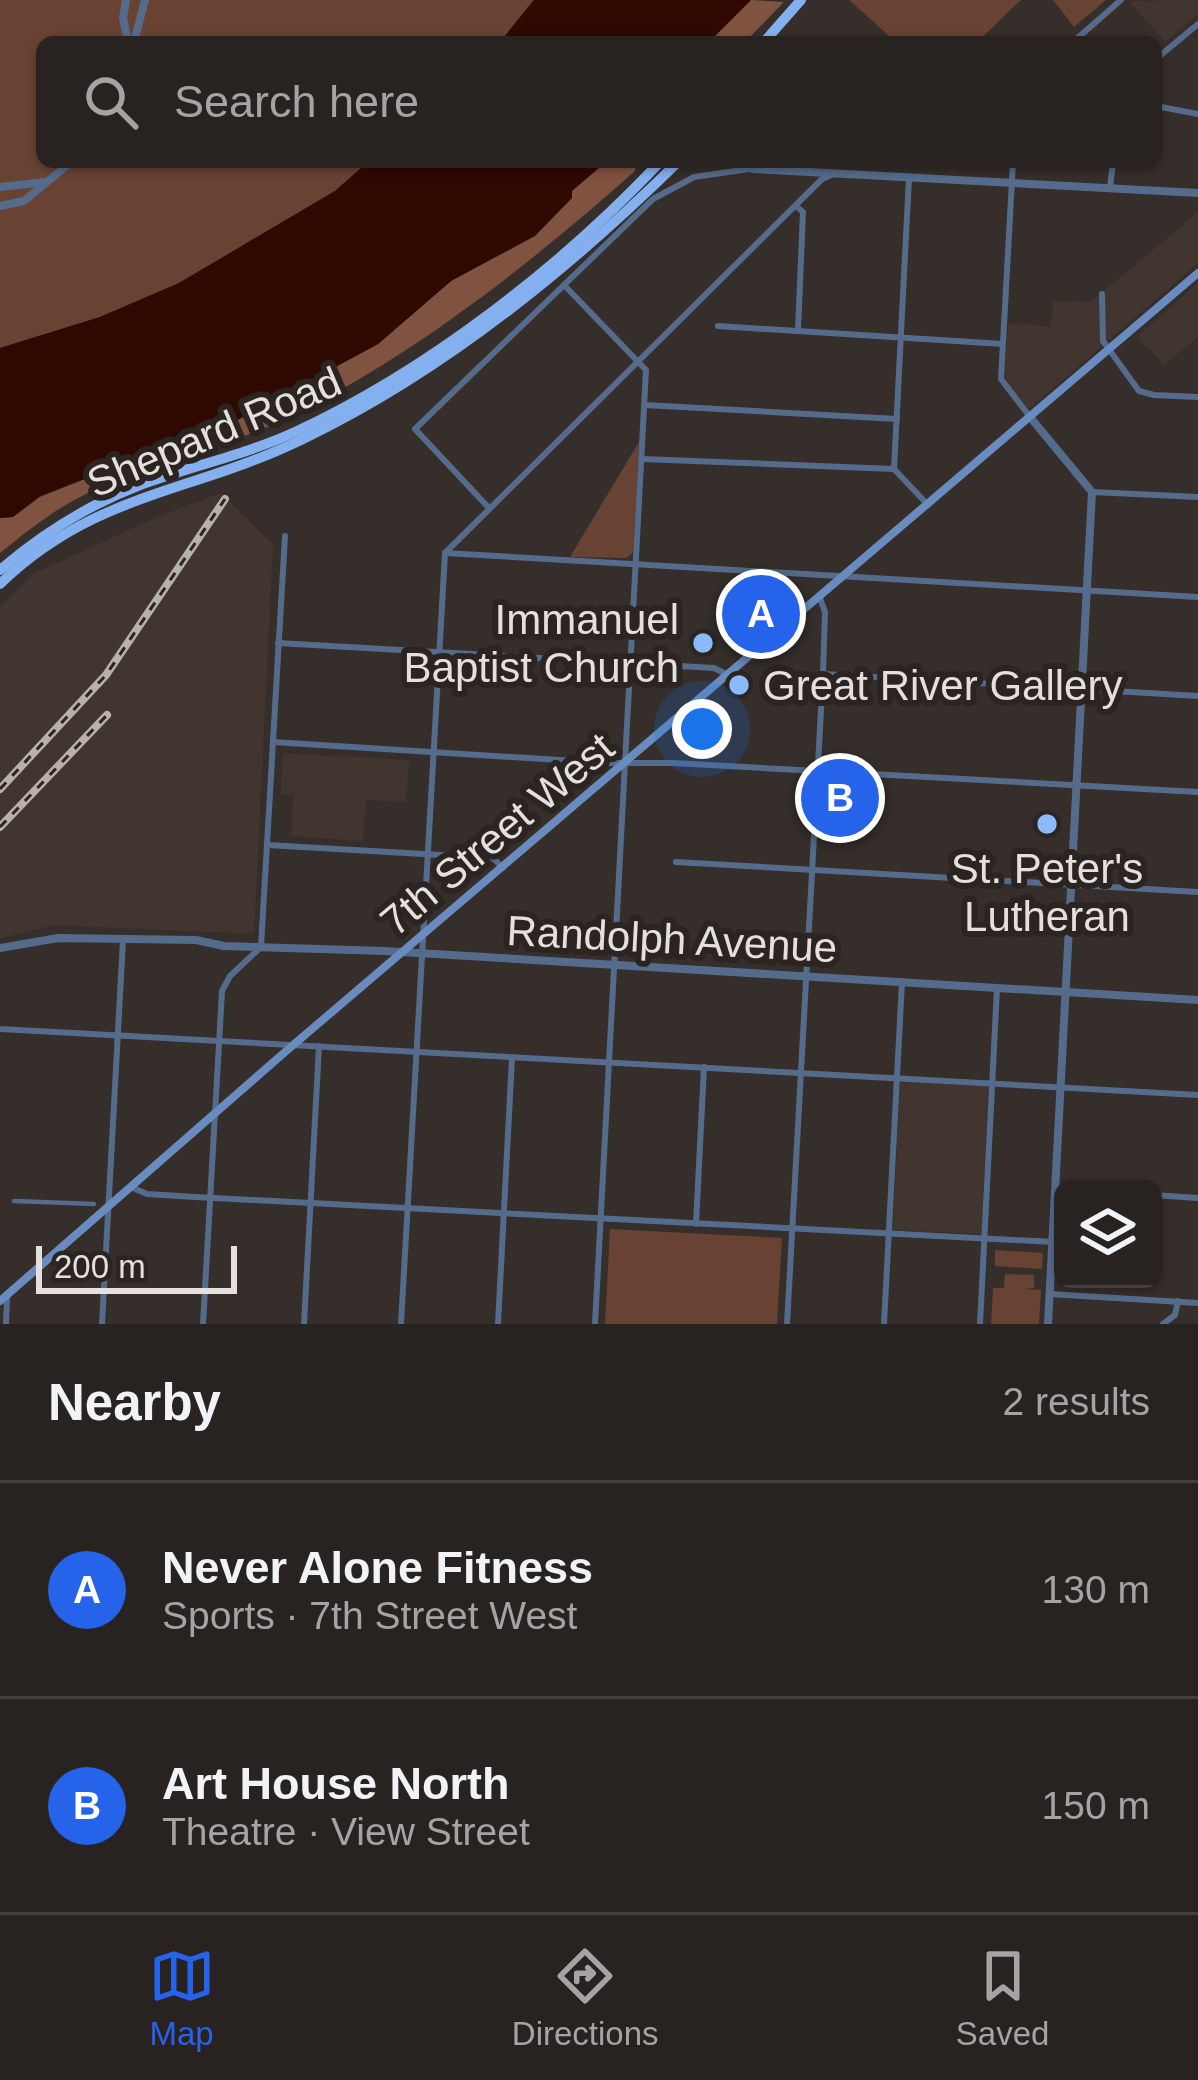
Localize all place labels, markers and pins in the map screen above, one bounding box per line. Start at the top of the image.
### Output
pin: A [722,569,800,659]
place label: Immanuel Baptist Church [404,596,679,691]
marker: Immanuel Baptist Church [690,630,716,656]
place label: Great River Gallery [763,662,1122,709]
marker: Great River Gallery [726,672,752,698]
pin: B [801,753,879,843]
marker: St. Peter's Lutheran [1034,811,1060,837]
place label: St. Peter's Lutheran [951,845,1143,940]

